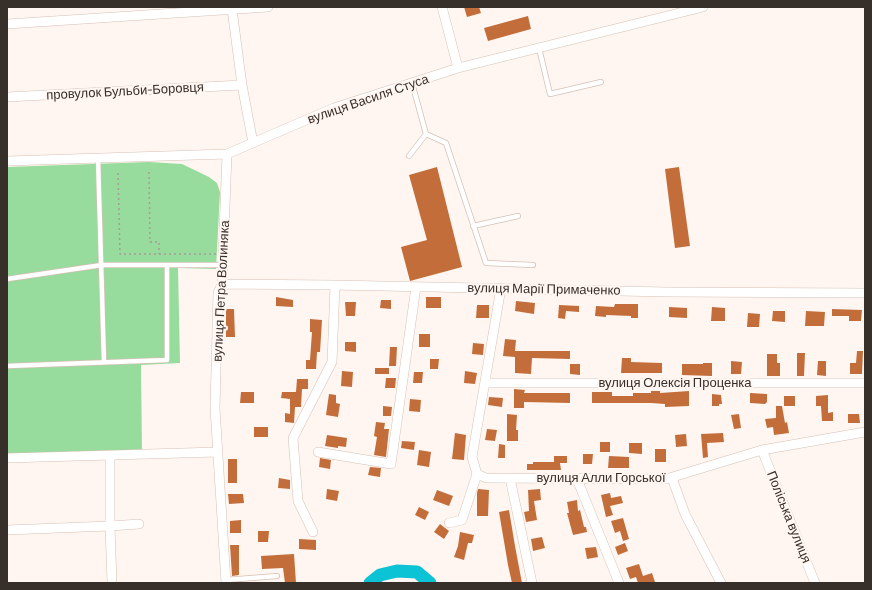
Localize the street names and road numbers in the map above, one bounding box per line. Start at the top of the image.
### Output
street label: вулиця Василя Стуса [305,71,431,127]
street label: провулок Бульби-Боровця [46,79,204,103]
street label: вулиця Петра Волиняка [209,220,233,362]
street label: вулиця Марії Примаченко [467,280,621,298]
street label: вулиця Олексія Проценка [598,375,752,391]
street label: Поліська вулиця [763,469,815,565]
street label: вулиця Алли Горської [536,470,666,486]

